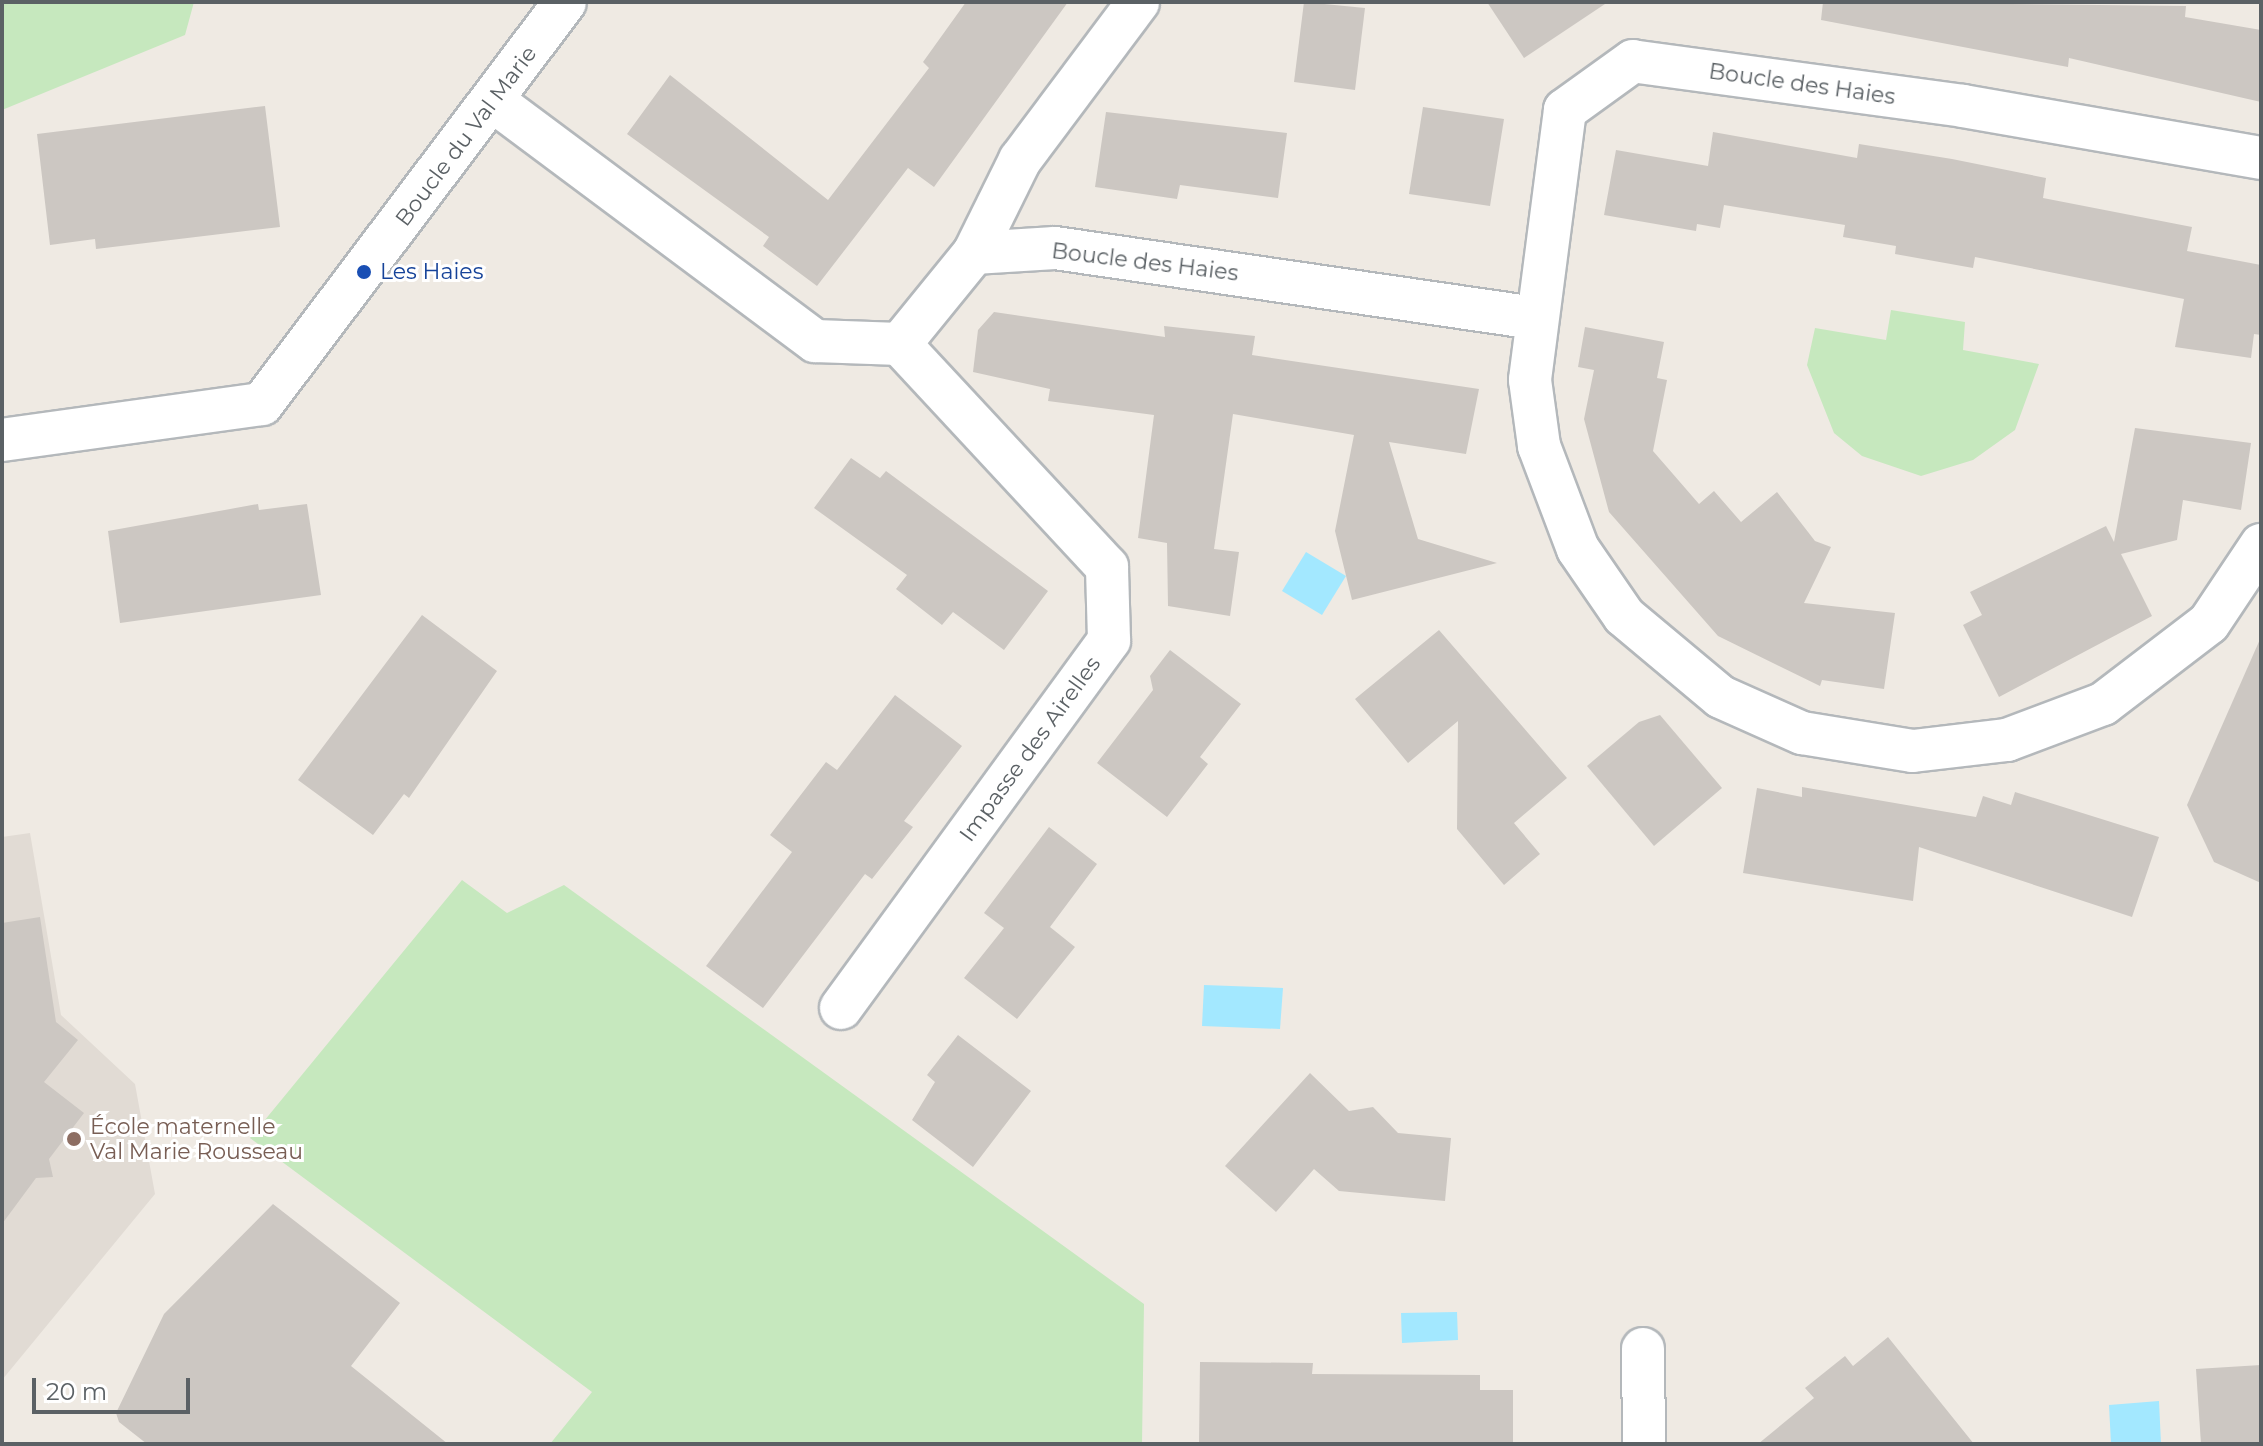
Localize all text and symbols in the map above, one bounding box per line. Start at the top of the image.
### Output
street label: Boucle du Val Marie [390,41,542,231]
street label: Boucle des Haies [1707,58,1897,110]
street label: Boucle des Haies [1050,237,1240,287]
place label: Les Haies [380,259,483,285]
marker: Les Haies [355,263,373,281]
street label: Impasse des Airelles [954,651,1106,847]
place label: École maternelle Val Marie Rousseau [90,1113,303,1164]
marker: École maternelle Val Marie Rousseau [65,1130,83,1148]
scale bar [36,1362,194,1412]
text: 20 m [46,1377,107,1406]

